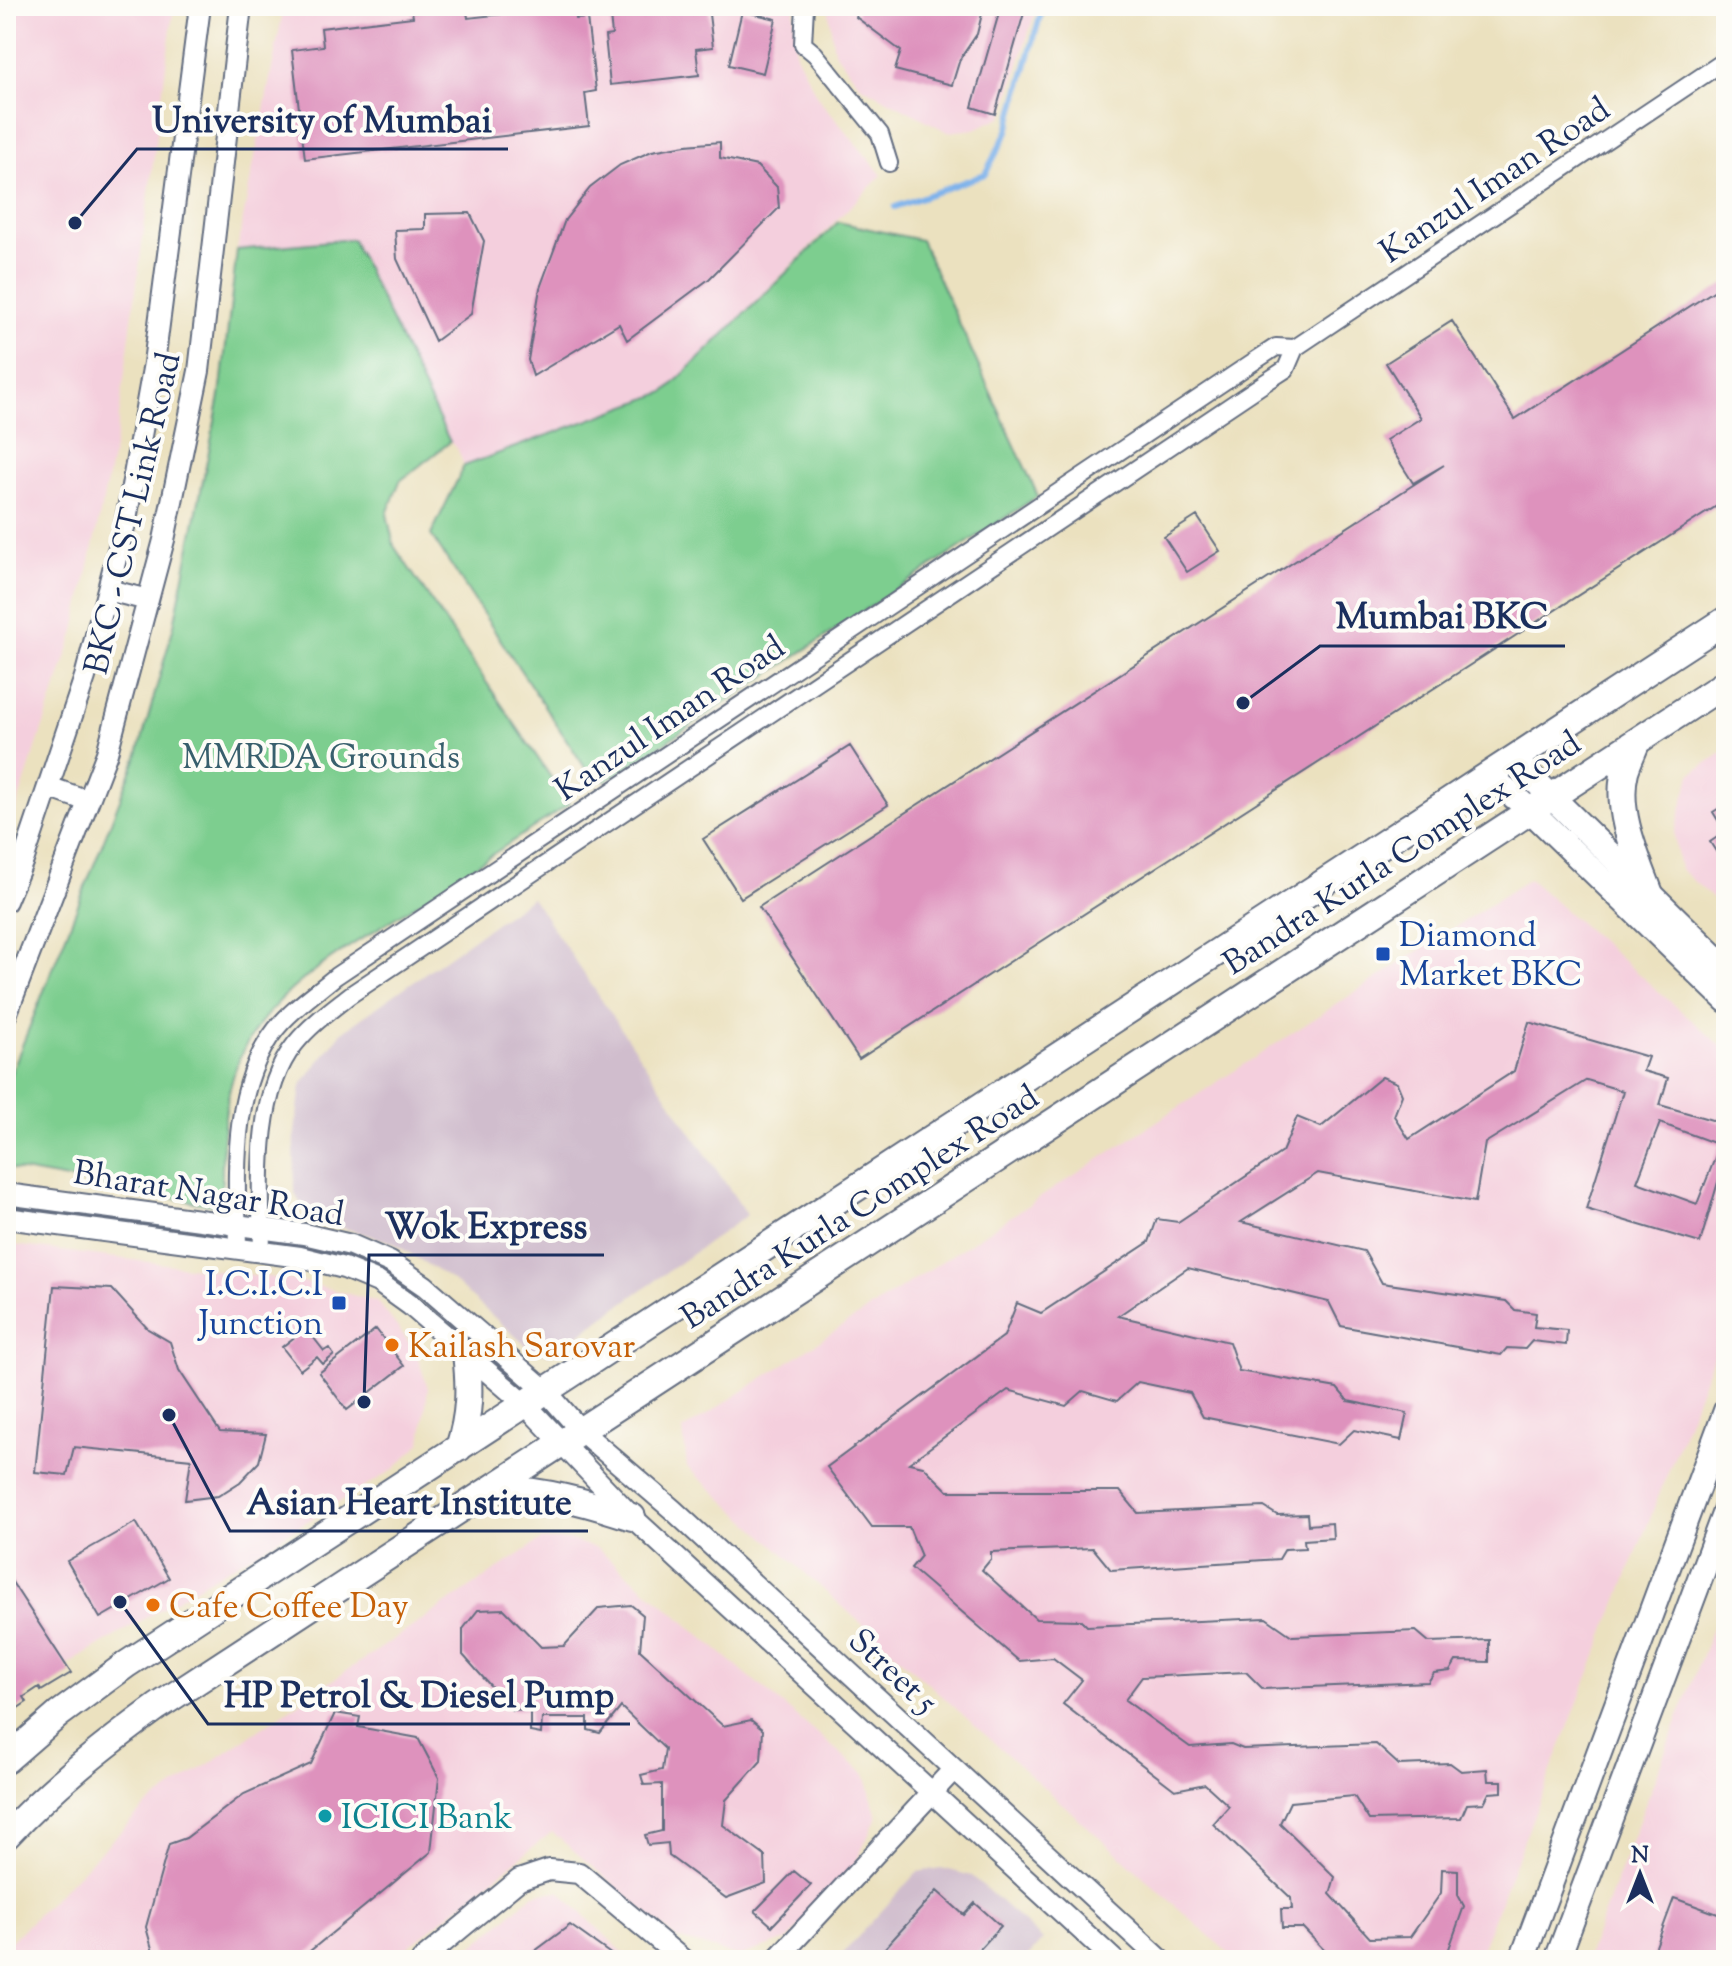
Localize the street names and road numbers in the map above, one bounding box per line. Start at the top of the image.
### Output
street label: Kanzul Iman Road [1371,87,1621,277]
street label: BKC - CST Link Road [73,348,195,680]
street label: Kanzul Iman Road [546,625,796,815]
street label: Bandra Kurla Complex Road [1214,721,1591,989]
street label: Bandra Kurla Complex Road [672,1075,1049,1343]
street label: Bharat Nagar Road [69,1150,347,1241]
street label: Street 5 [836,1618,947,1727]

